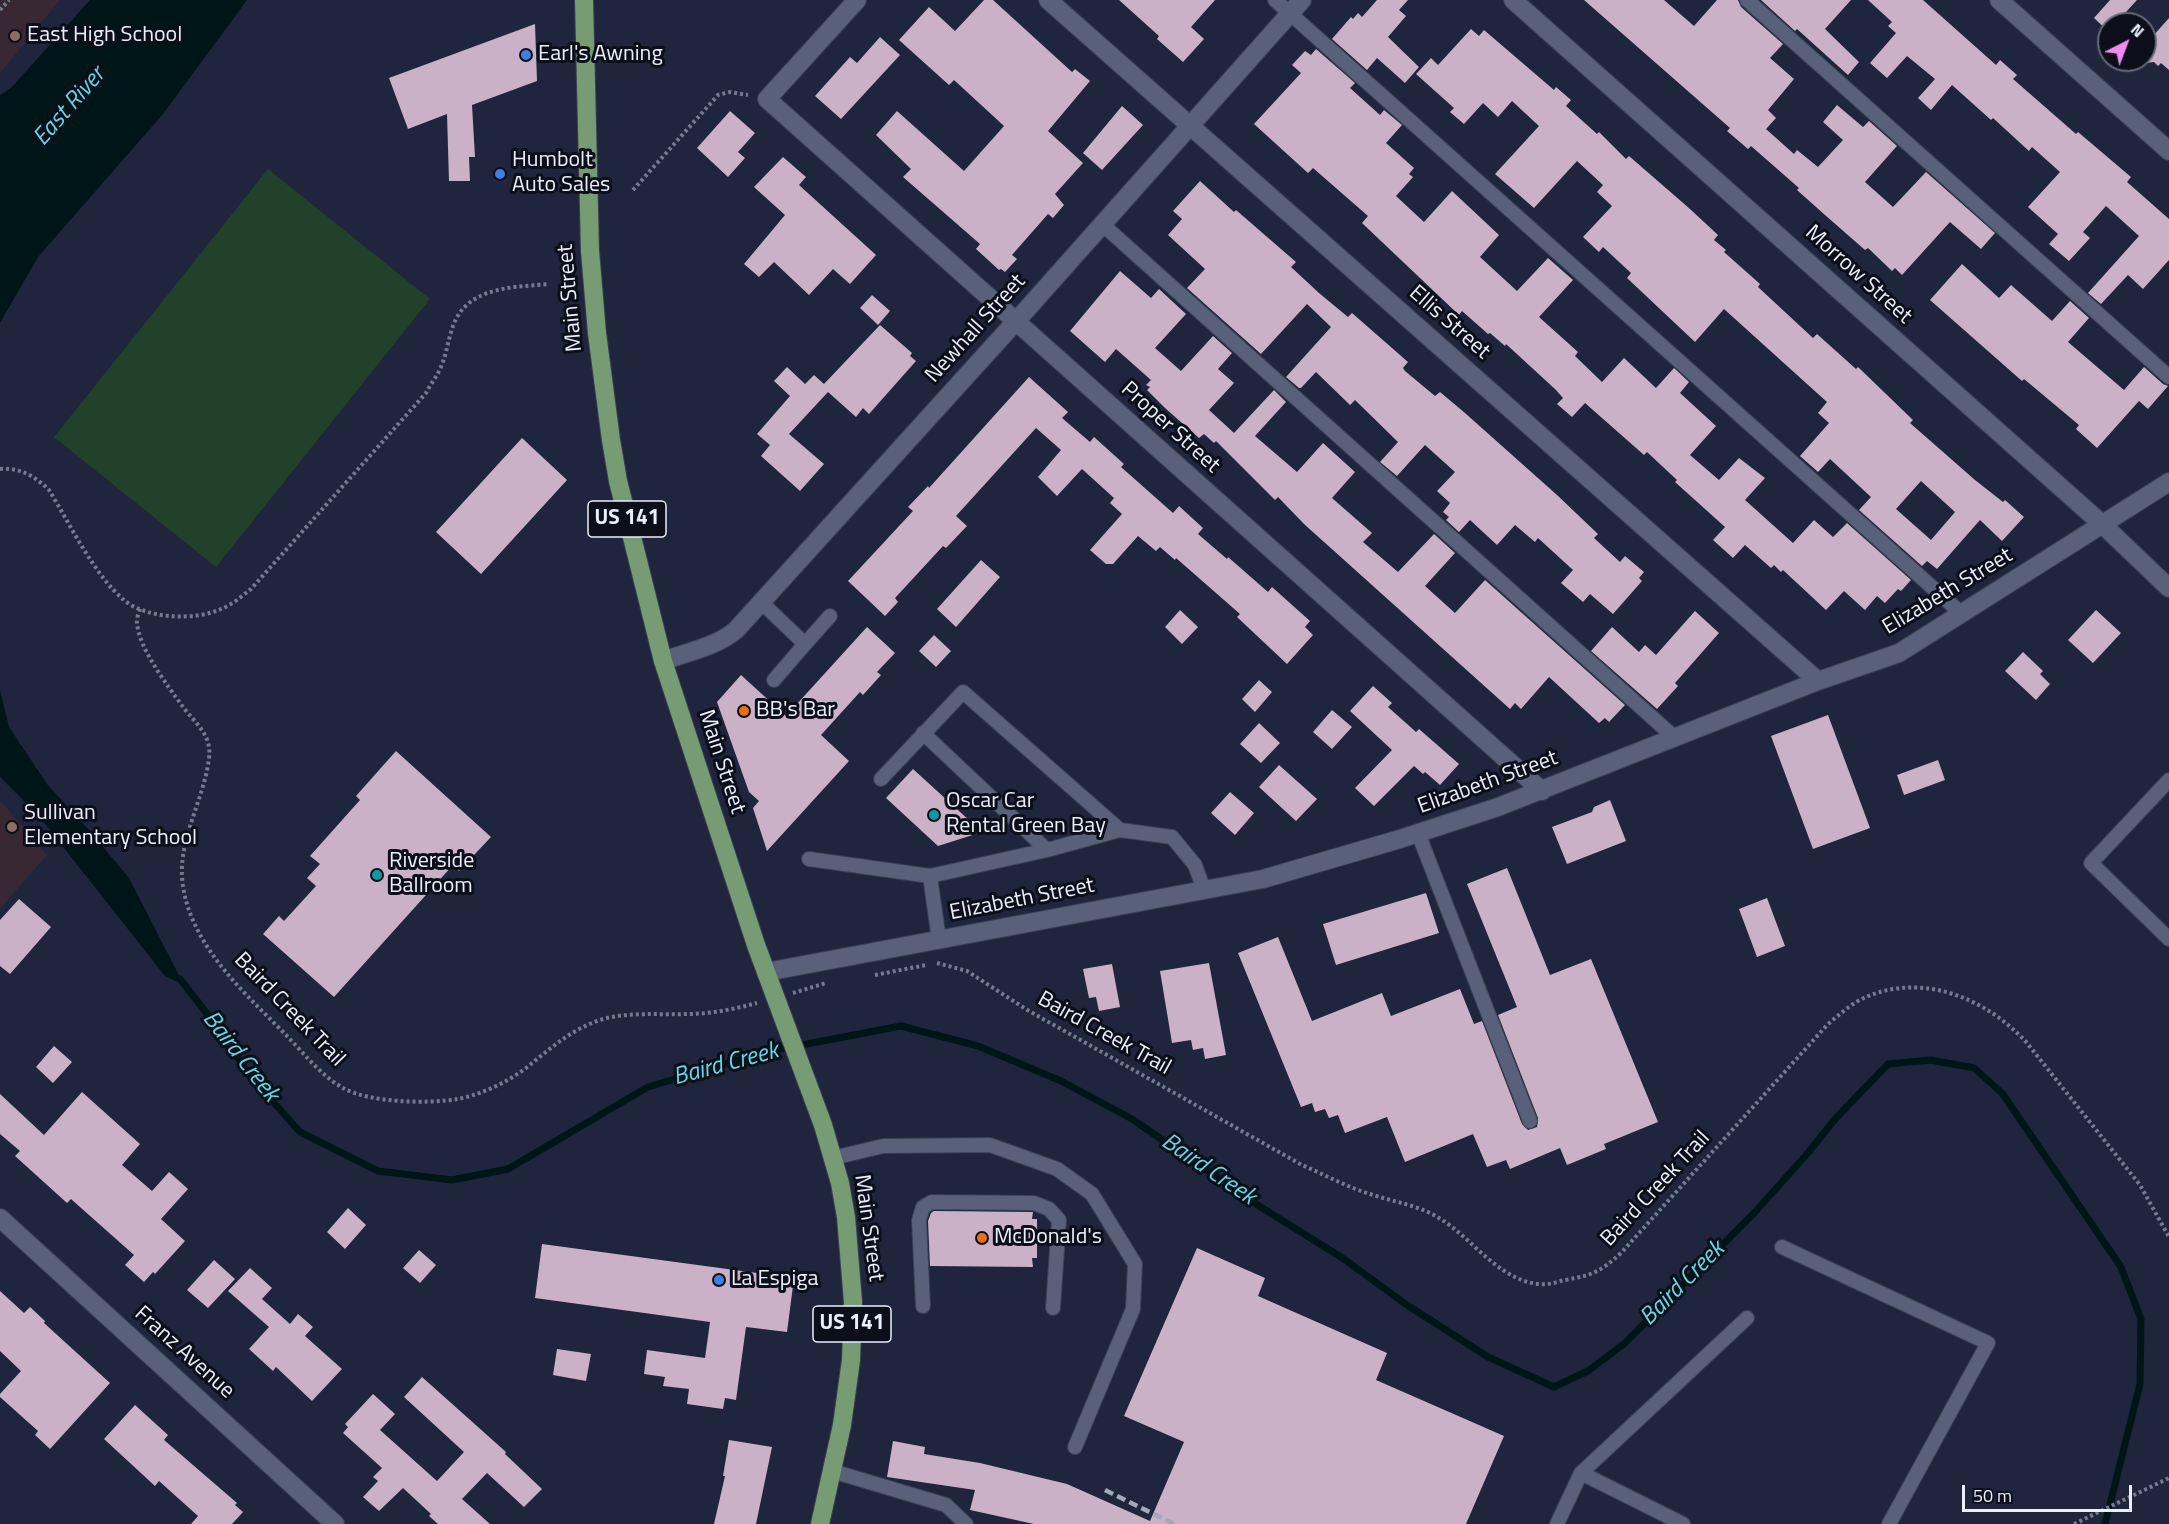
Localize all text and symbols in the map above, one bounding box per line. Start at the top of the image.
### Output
north arrow [2097,12,2157,72]
text: N [2126,17,2150,43]
place label: East High School [27,23,182,49]
marker: East High School [8,29,22,43]
place label: Earl's Awning [538,42,663,68]
marker: Earl's Awning [519,48,533,62]
water label: East River [28,62,112,152]
place label: Humbolt Auto Sales [512,148,610,200]
marker: Humbolt Auto Sales [493,167,507,181]
street label: Morrow Street [1799,220,1917,330]
street label: Main Street [553,243,589,353]
street label: Newhall Street [920,269,1032,389]
street label: Ellis Street [1403,281,1495,365]
street label: Proper Street [1115,377,1225,479]
road number: US 141 [588,501,666,537]
street label: Elizabeth Street [1878,543,2018,641]
place label: BB's Bar [756,698,835,724]
marker: BB's Bar [737,704,751,718]
street label: Main Street [692,707,750,817]
street label: Elizabeth Street [1415,745,1561,821]
place label: Oscar Car Rental Green Bay [946,789,1106,840]
place label: Sullivan Elementary School [24,801,197,852]
marker: Oscar Car Rental Green Bay [927,808,941,822]
marker: Sullivan Elementary School [5,820,19,834]
place label: Riverside Ballroom [389,849,474,900]
marker: Riverside Ballroom [370,868,384,882]
street label: Elizabeth Street [947,873,1097,927]
street label: Baird Creek Trail [228,947,350,1073]
street label: Baird Creek Trail [1033,987,1175,1081]
water label: Baird Creek [196,1006,284,1108]
water label: Baird Creek [670,1037,782,1093]
street label: Baird Creek Trail [1596,1126,1716,1252]
water label: Baird Creek [1155,1128,1261,1212]
street label: Main Street [847,1173,889,1283]
place label: McDonald's [994,1225,1102,1251]
marker: McDonald's [975,1231,989,1245]
water label: Baird Creek [1635,1236,1731,1332]
place label: La Espiga [731,1267,819,1293]
marker: La Espiga [712,1273,726,1287]
street label: Franz Avenue [129,1301,239,1405]
road number: US 141 [813,1306,891,1342]
scale bar [1965,1473,2134,1511]
text: 50 m [1973,1482,2012,1509]

